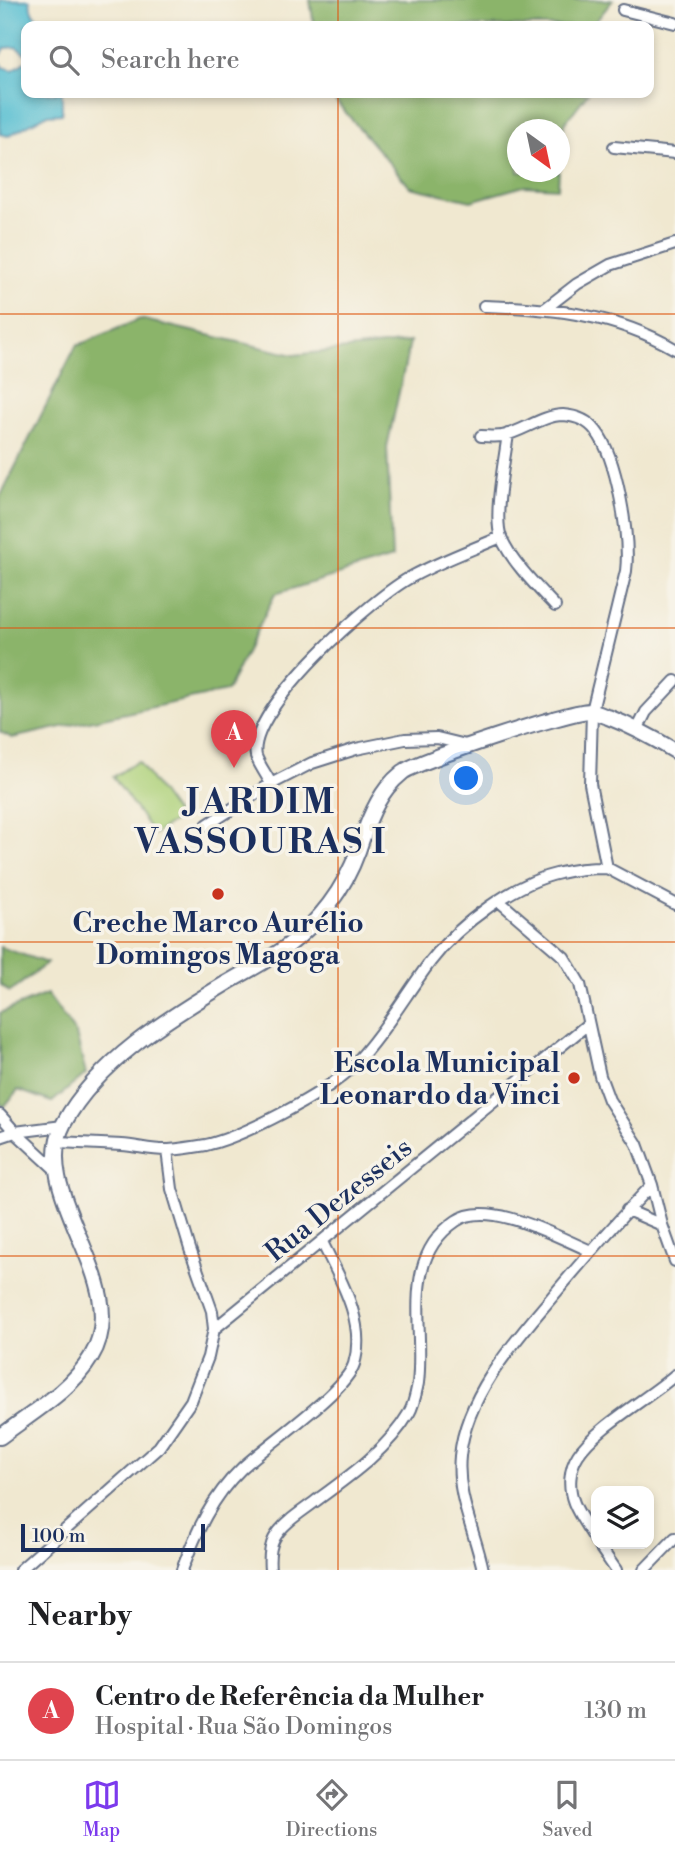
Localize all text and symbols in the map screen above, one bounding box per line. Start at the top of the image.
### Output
search box [21,21,654,98]
icon: search [45,41,83,79]
text: Search here [101,44,240,76]
north arrow [507,119,570,182]
pin: A [211,710,257,768]
your location [449,761,483,795]
district label: JARDIM VASSOURAS I [134,781,387,864]
marker: Creche Marco Aurélio Domingos Magoga [210,886,226,902]
place label: Creche Marco Aurélio Domingos Magoga [72,906,364,973]
place label: Escola Municipal Leonardo da Vinci [320,1046,560,1113]
marker: Escola Municipal Leonardo da Vinci [566,1070,582,1086]
street label: Rua Dezesseis [258,1130,419,1270]
map controls [591,1486,654,1549]
button: layers [591,1486,654,1549]
scale bar [21,1521,205,1553]
text: 100 m [32,1524,85,1548]
text: Nearby [28,1597,132,1635]
text: Centro de Referência da Mulher [95,1681,484,1713]
text: A [43,1697,59,1725]
text: 130 m [584,1697,647,1725]
text: Hospital · Rua São Domingos [95,1713,392,1741]
tab: Map [83,1776,121,1842]
tab: Directions [286,1776,377,1842]
tab: Saved [543,1776,592,1842]

